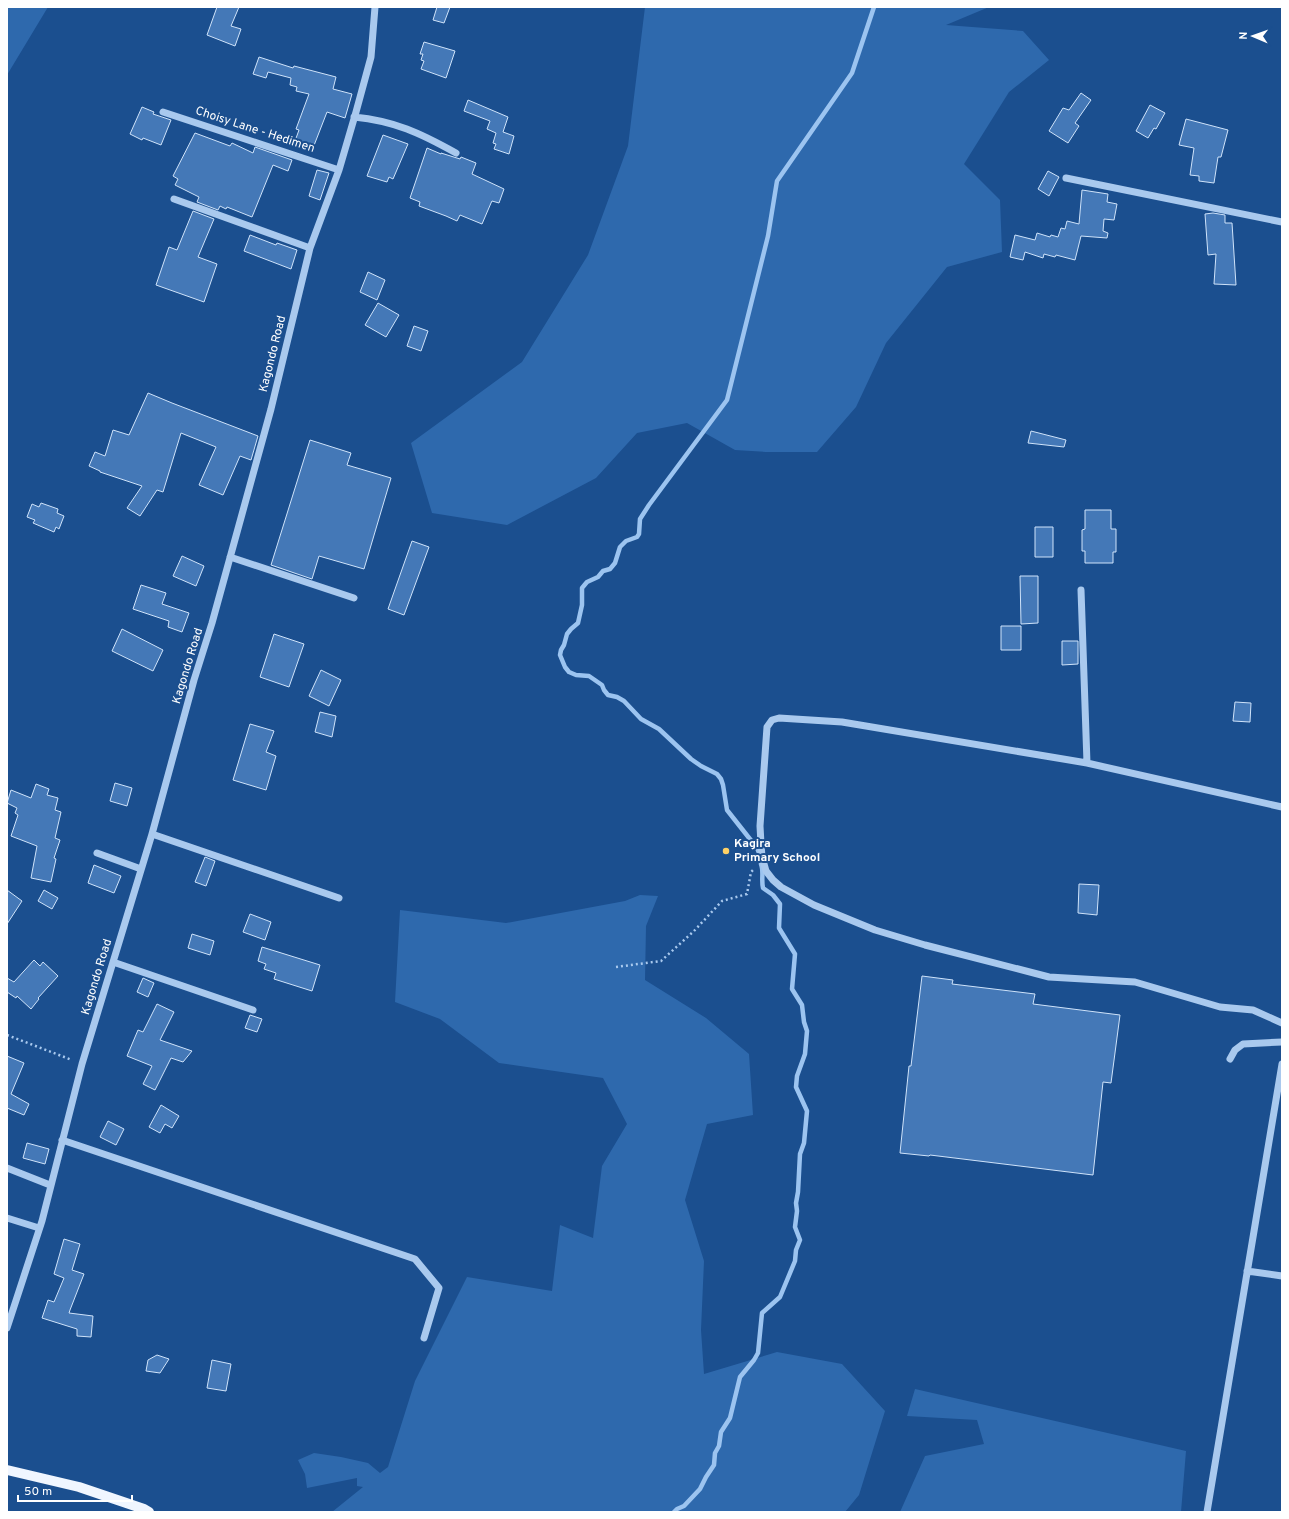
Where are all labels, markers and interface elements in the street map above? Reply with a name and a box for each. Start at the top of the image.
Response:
north arrow [1233,16,1273,56]
text: N [1237,31,1251,40]
street label: Choisy Lane - Hedimen [193,103,317,157]
street label: Kagondo Road [256,314,290,394]
street label: Kagondo Road [169,626,207,706]
place label: Kagira Primary School [734,836,820,866]
marker: Kagira Primary School [721,846,731,856]
street label: Kagondo Road [78,937,116,1017]
scale bar [18,1477,132,1503]
text: 50 m [24,1484,52,1500]

